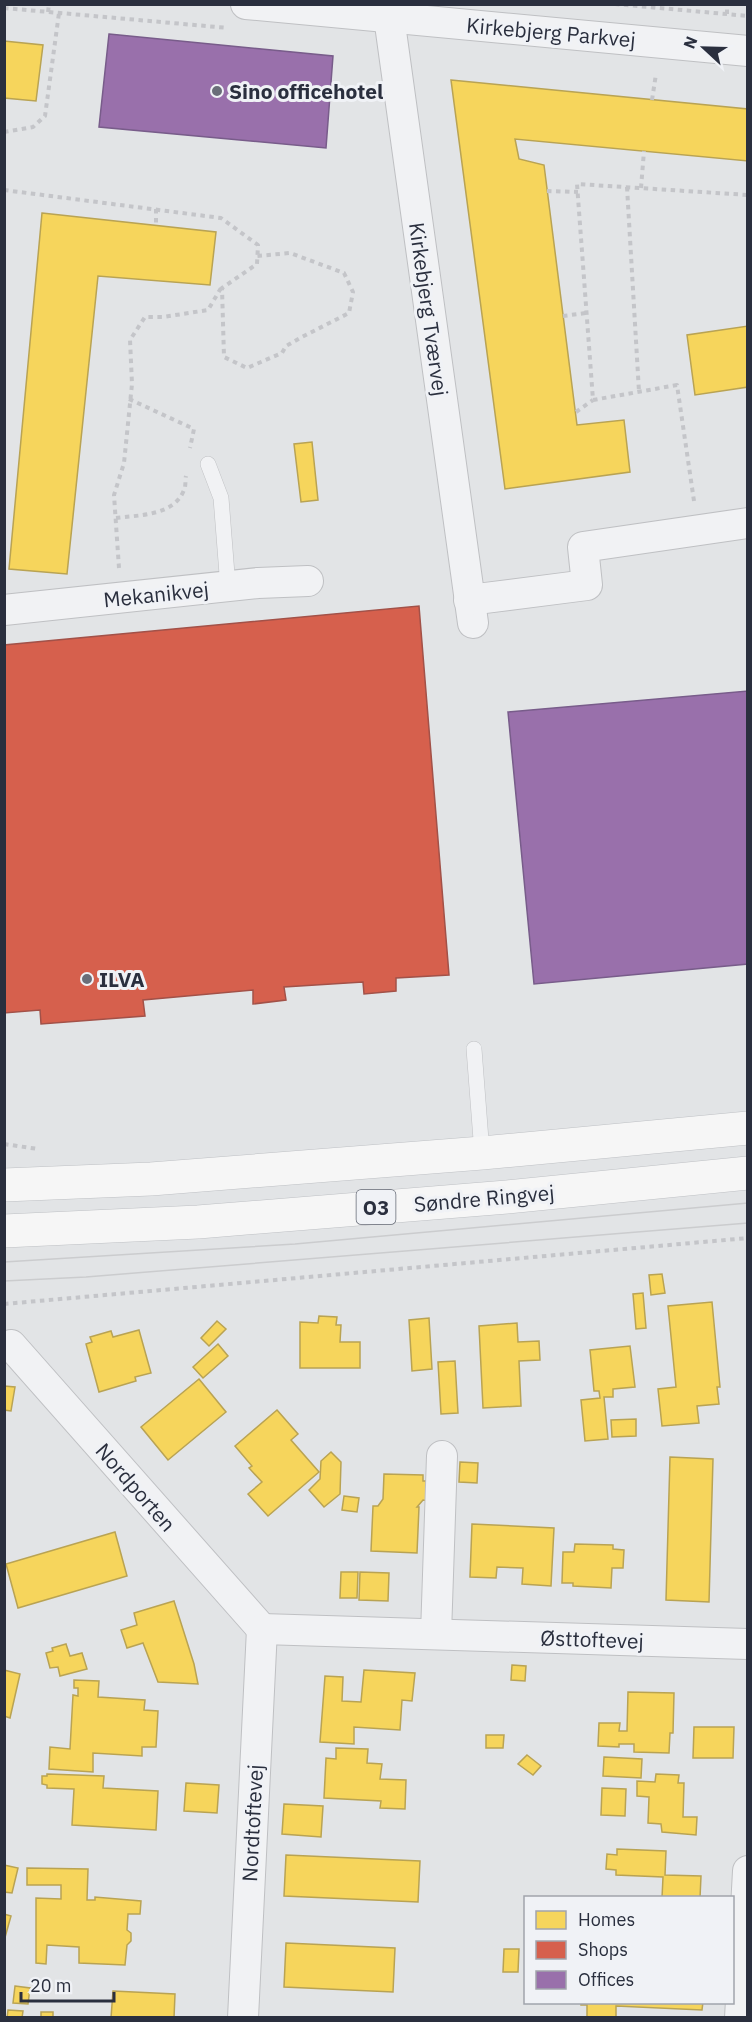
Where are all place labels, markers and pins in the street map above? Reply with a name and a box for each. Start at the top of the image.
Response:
place label: Sino officehotel [229,77,383,105]
marker: Sino officehotel [210,84,224,98]
place label: ILVA [99,965,145,993]
marker: ILVA [80,972,94,986]

